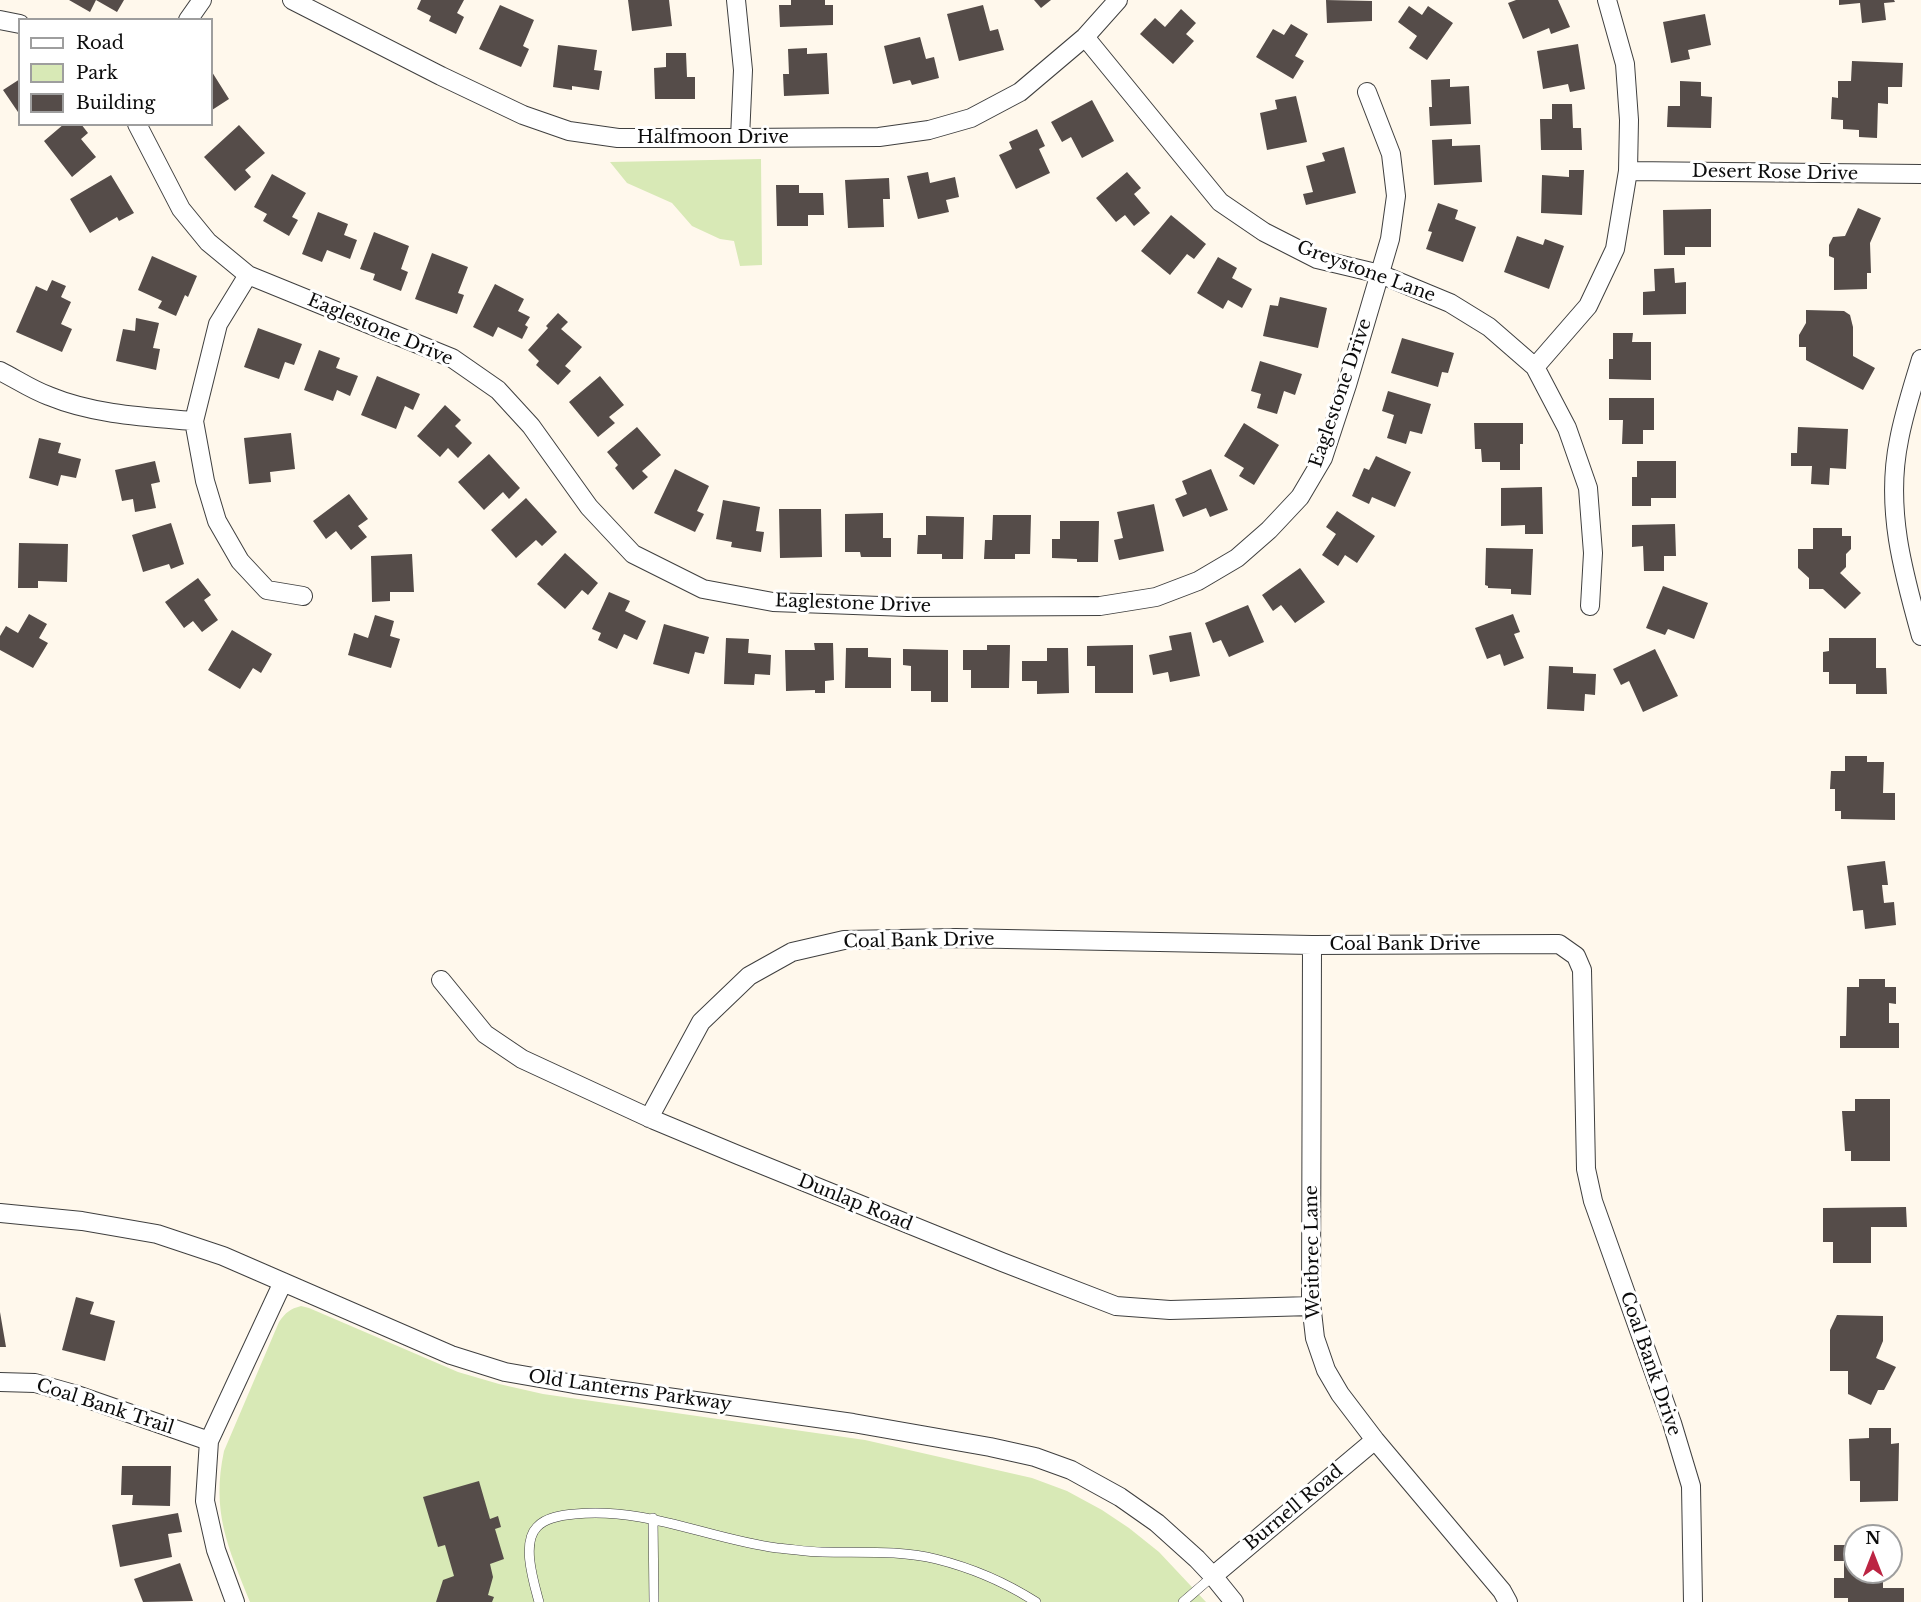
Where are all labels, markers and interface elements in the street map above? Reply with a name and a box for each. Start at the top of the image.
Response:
legend [18,18,213,126]
text: Road [76,32,124,54]
text: Park [76,62,118,84]
text: Building [76,92,155,114]
street label: Halfmoon Drive [637,127,789,149]
street label: Desert Rose Drive [1692,161,1858,185]
street label: Greystone Lane [1294,237,1438,307]
street label: Eaglestone Drive [304,290,456,370]
street label: Eaglestone Drive [1305,316,1377,470]
street label: Eaglestone Drive [775,590,931,618]
street label: Coal Bank Drive [843,929,995,953]
street label: Coal Bank Drive [1329,934,1481,956]
street label: Dunlap Road [795,1170,915,1236]
street label: Weitbrec Lane [1301,1185,1325,1319]
street label: Coal Bank Drive [1615,1289,1685,1439]
street label: Old Lanterns Parkway [527,1366,733,1416]
street label: Coal Bank Trail [34,1375,176,1439]
street label: Burnell Road [1240,1461,1348,1555]
north arrow [1843,1524,1903,1584]
text: N [1865,1528,1881,1548]

